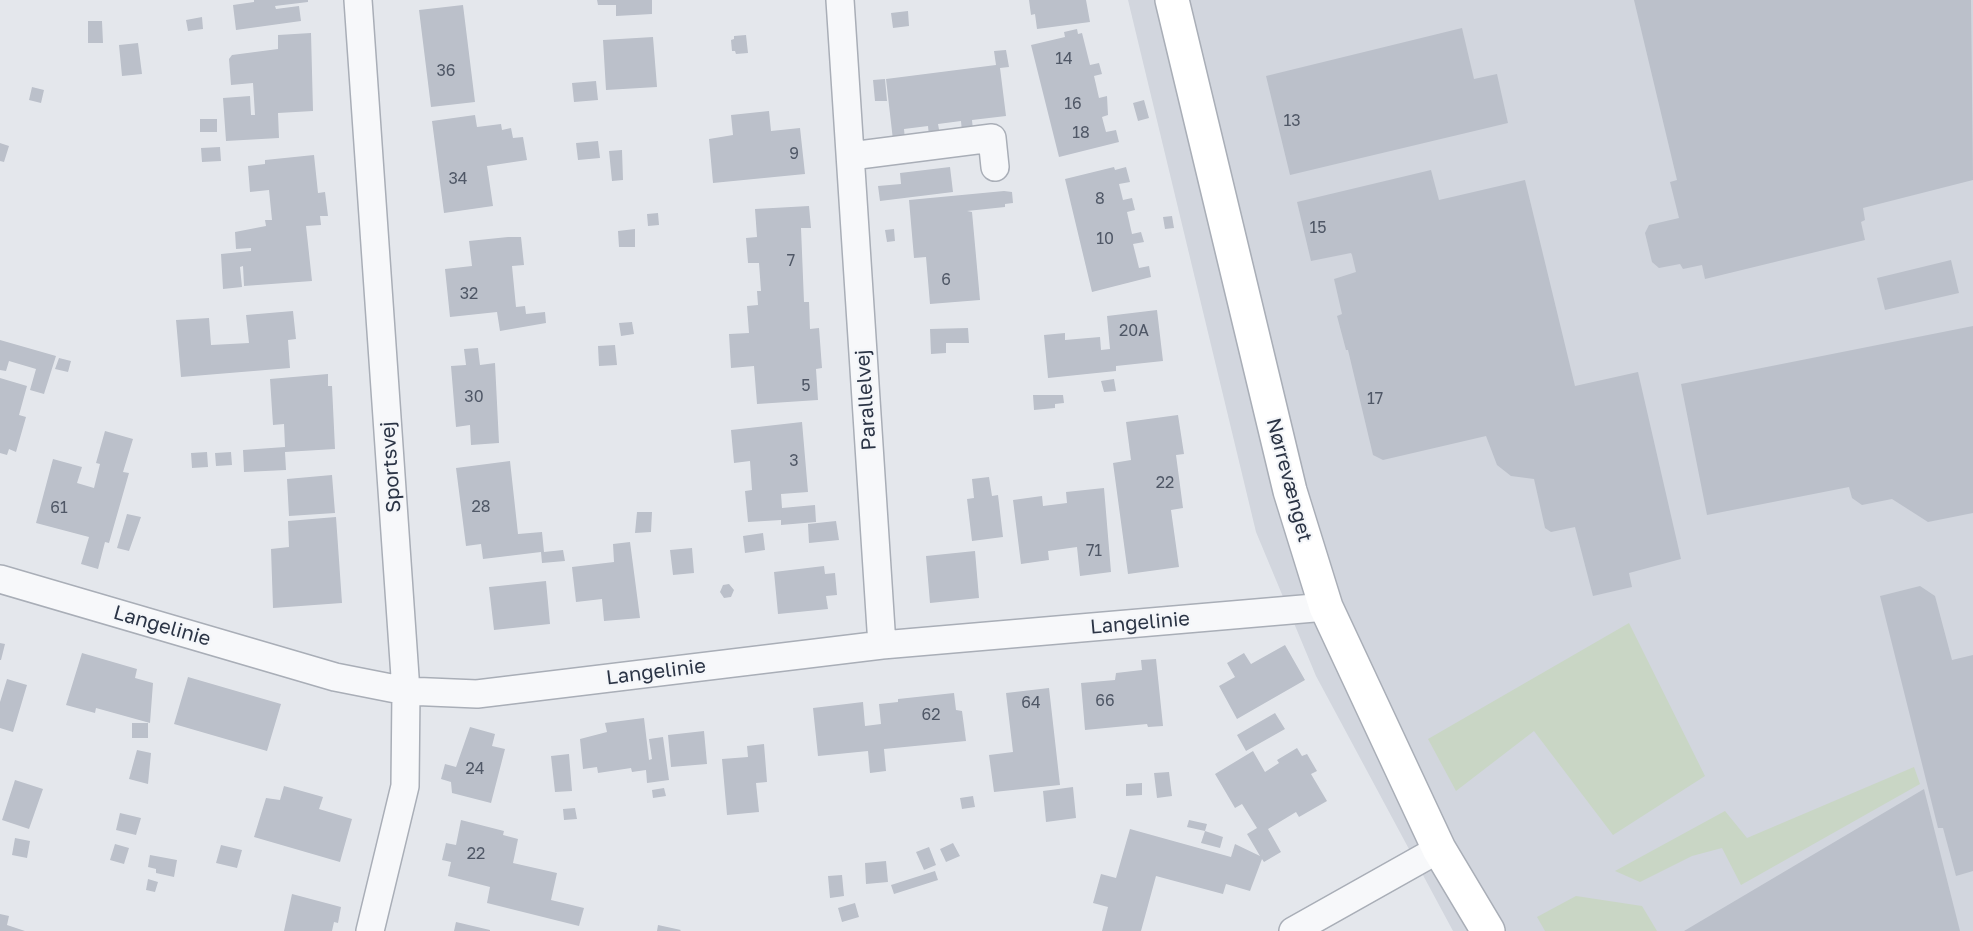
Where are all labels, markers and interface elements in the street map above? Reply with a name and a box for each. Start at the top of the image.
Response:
house number: 14 [1055,49,1073,69]
house number: 36 [436,61,456,81]
house number: 16 [1064,94,1082,114]
house number: 13 [1283,111,1301,131]
house number: 18 [1072,123,1090,143]
house number: 9 [789,144,799,164]
house number: 34 [448,169,468,189]
house number: 8 [1095,189,1105,209]
house number: 15 [1309,218,1327,238]
house number: 10 [1096,229,1114,249]
house number: 7 [787,251,795,271]
house number: 6 [941,270,951,290]
house number: 32 [460,284,478,304]
house number: 20A [1119,321,1149,341]
street label: Parallelvej [851,349,881,451]
house number: 5 [801,376,811,396]
house number: 30 [464,387,484,407]
house number: 17 [1367,389,1383,409]
street label: Nørrevænget [1261,415,1317,545]
street label: Sportsvej [376,420,406,514]
house number: 3 [789,451,799,471]
house number: 22 [1156,473,1174,493]
house number: 28 [471,497,491,517]
house number: 61 [50,498,68,518]
house number: 71 [1086,541,1102,561]
street label: Langelinie [111,601,213,651]
street label: Langelinie [1089,607,1191,639]
street label: Langelinie [605,654,707,690]
house number: 66 [1095,691,1115,711]
house number: 64 [1021,693,1041,713]
house number: 62 [922,705,940,725]
house number: 24 [465,759,485,779]
house number: 22 [467,844,485,864]

